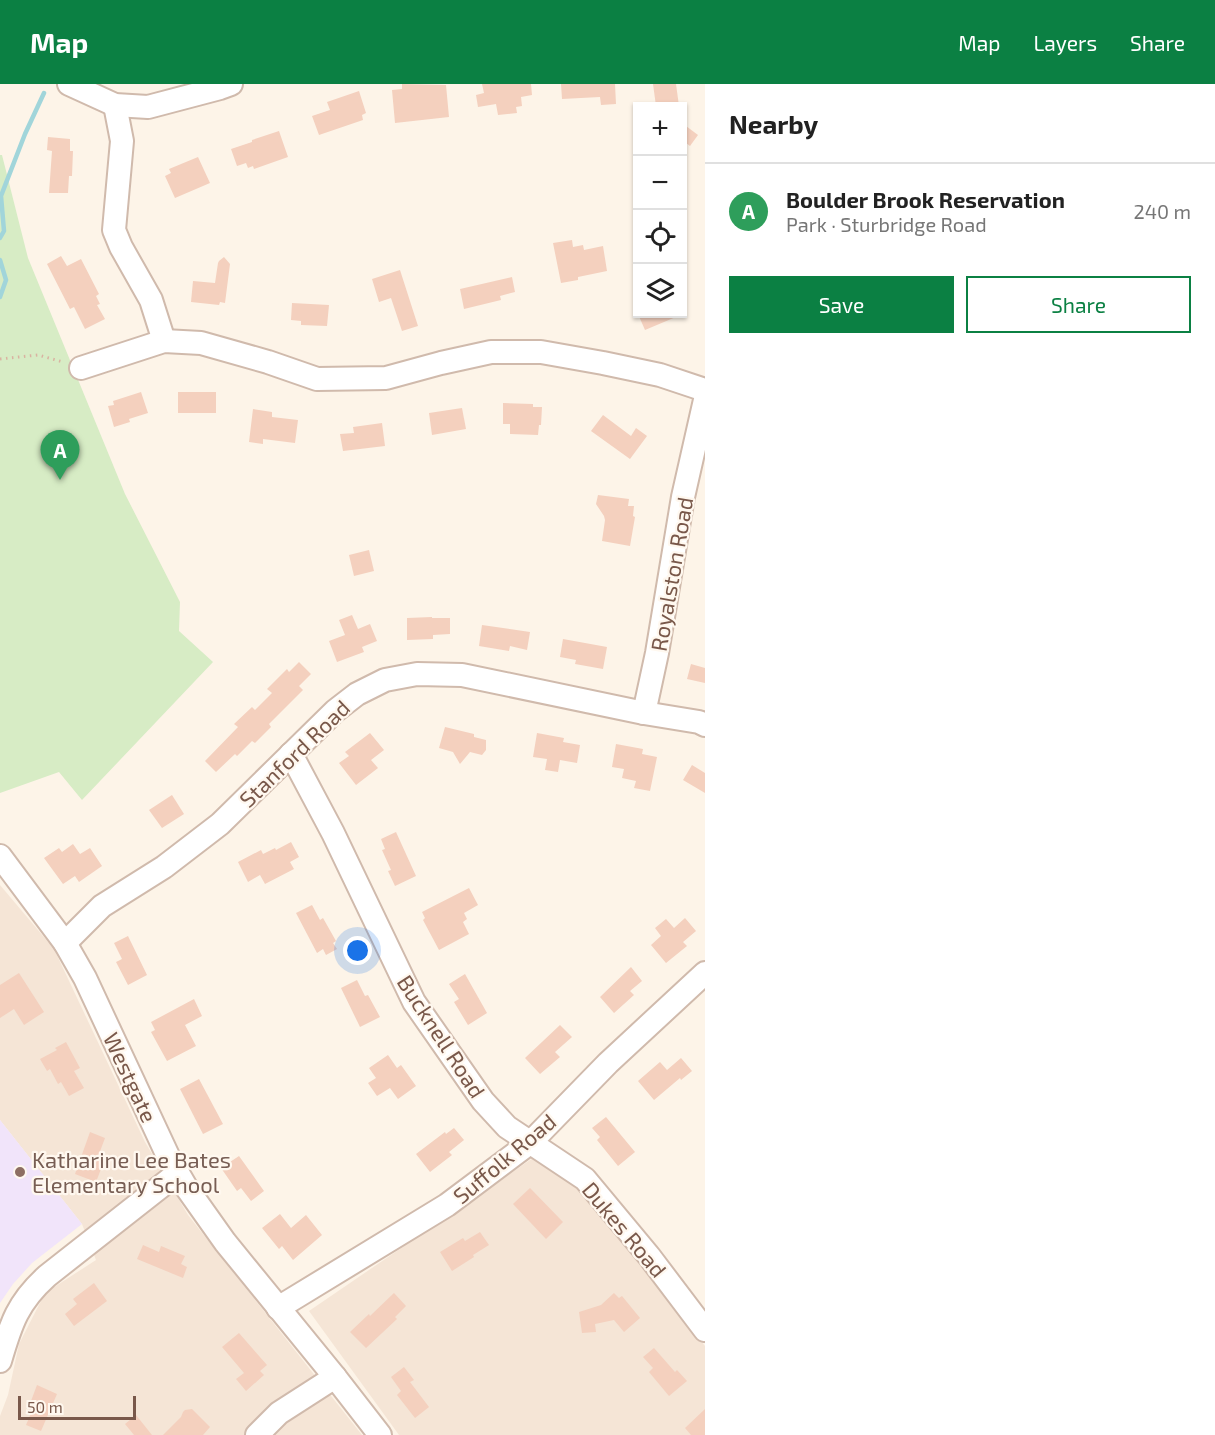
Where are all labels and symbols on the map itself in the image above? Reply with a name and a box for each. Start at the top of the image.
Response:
pin: A [40,430,80,480]
street label: Royalston Road [645,495,697,653]
street label: Stanford Road [234,694,354,812]
your location [343,936,372,965]
street label: Bucknell Road [393,970,491,1102]
street label: Westgate [99,1028,163,1126]
street label: Suffolk Road [447,1108,561,1208]
place label: Katharine Lee Bates Elementary School [32,1146,231,1197]
marker: Katharine Lee Bates Elementary School [13,1165,27,1179]
street label: Dukes Road [578,1176,672,1282]
scale bar [18,1393,136,1420]

